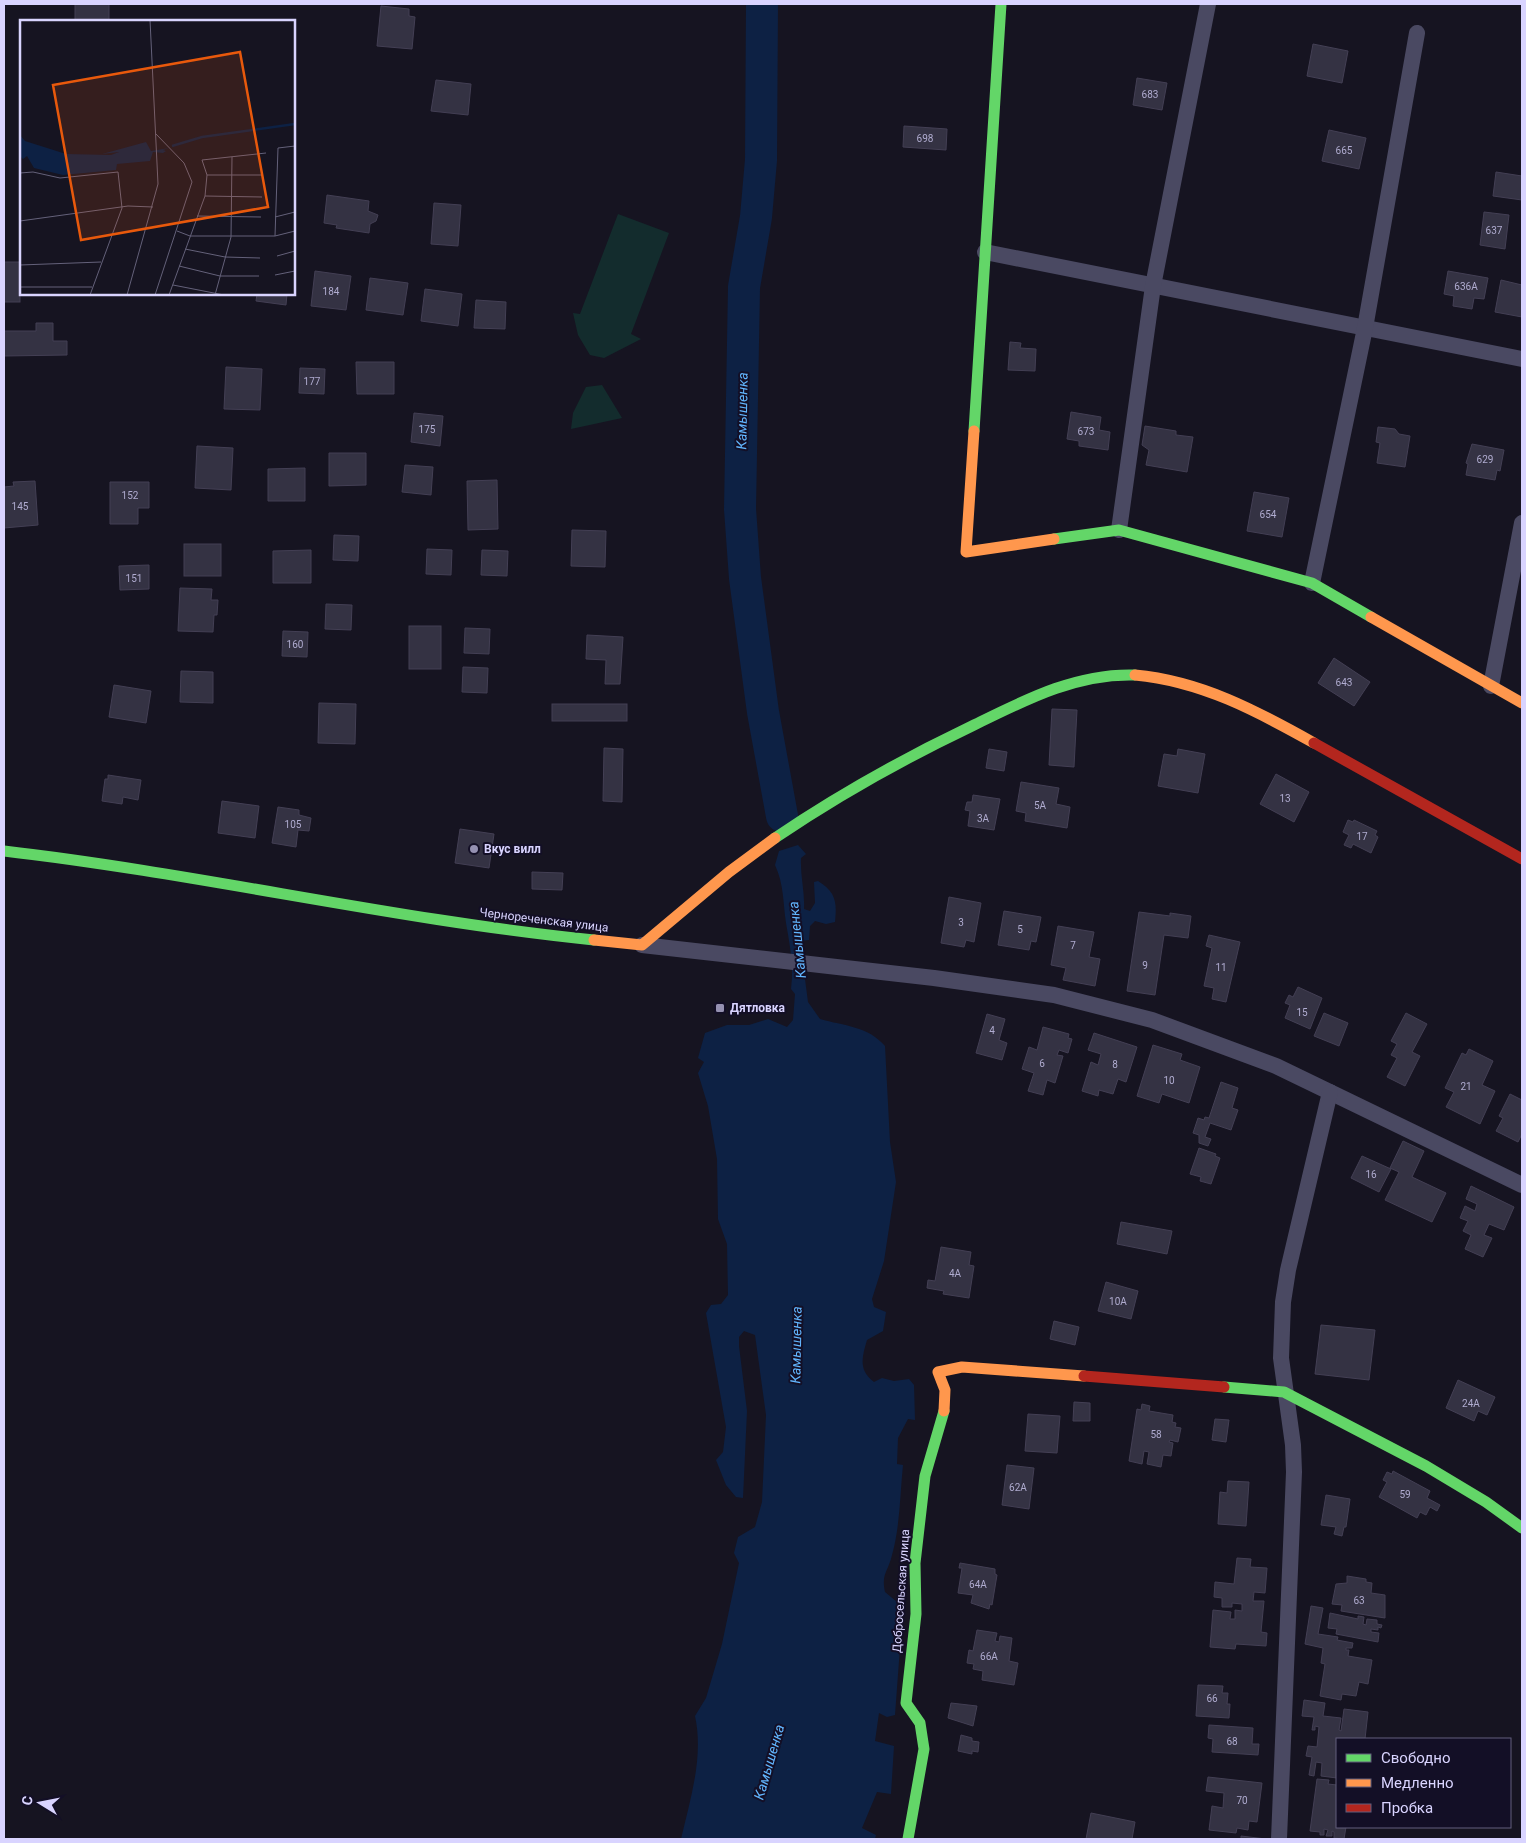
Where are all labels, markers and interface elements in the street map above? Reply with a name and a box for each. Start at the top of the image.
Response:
inset map [20,20,295,295]
house number: 683 [1142,89,1158,100]
house number: 698 [917,133,934,144]
house number: 665 [1336,145,1353,156]
house number: 637 [1486,225,1503,236]
house number: 636А [1454,281,1478,292]
house number: 184 [323,286,340,297]
water label: Камышенка [733,372,751,450]
house number: 177 [304,376,321,387]
house number: 175 [419,424,436,435]
house number: 673 [1078,426,1094,437]
house number: 629 [1477,454,1493,465]
house number: 152 [122,490,139,501]
house number: 145 [12,501,29,512]
house number: 654 [1260,509,1277,520]
house number: 151 [126,573,142,584]
house number: 160 [287,639,304,650]
house number: 643 [1336,677,1352,688]
house number: 13 [1279,793,1291,804]
house number: 5А [1034,800,1047,811]
house number: 3А [977,813,990,824]
house number: 105 [285,819,302,830]
house number: 17 [1356,831,1368,842]
place label: Вкус вилл [484,842,541,856]
marker: Вкус вилл [468,843,480,855]
water label: Камышенка [785,901,809,979]
street label: Чернореченская улица [479,905,609,935]
house number: 3 [958,917,964,928]
house number: 5 [1017,924,1023,935]
house number: 7 [1070,940,1076,951]
house number: 9 [1142,960,1148,971]
house number: 11 [1215,962,1227,973]
place label: Дятловка [730,1001,786,1015]
marker: Дятловка [714,1002,726,1014]
house number: 15 [1296,1007,1308,1018]
house number: 4 [989,1025,995,1036]
house number: 6 [1039,1058,1045,1069]
house number: 8 [1112,1059,1118,1070]
house number: 10 [1163,1075,1175,1086]
house number: 21 [1460,1081,1472,1092]
house number: 16 [1365,1169,1377,1180]
house number: 4А [949,1268,962,1279]
house number: 10А [1109,1296,1127,1307]
water label: Камышенка [787,1306,805,1384]
house number: 24А [1462,1398,1480,1409]
house number: 58 [1150,1429,1162,1440]
house number: 62А [1009,1482,1027,1493]
house number: 59 [1399,1489,1411,1500]
street label: Добросельская улица [890,1529,912,1653]
house number: 64А [969,1579,987,1590]
house number: 63 [1353,1595,1365,1606]
house number: 66А [980,1651,998,1662]
house number: 66 [1206,1693,1218,1704]
water label: Камышенка [751,1723,787,1801]
house number: 68 [1226,1736,1238,1747]
legend [1336,1738,1511,1828]
text: Свободно [1381,1749,1450,1767]
text: Медленно [1381,1774,1454,1792]
north arrow [15,1778,65,1828]
text: С [19,1795,36,1807]
house number: 70 [1236,1795,1248,1806]
text: Пробка [1381,1799,1433,1817]

